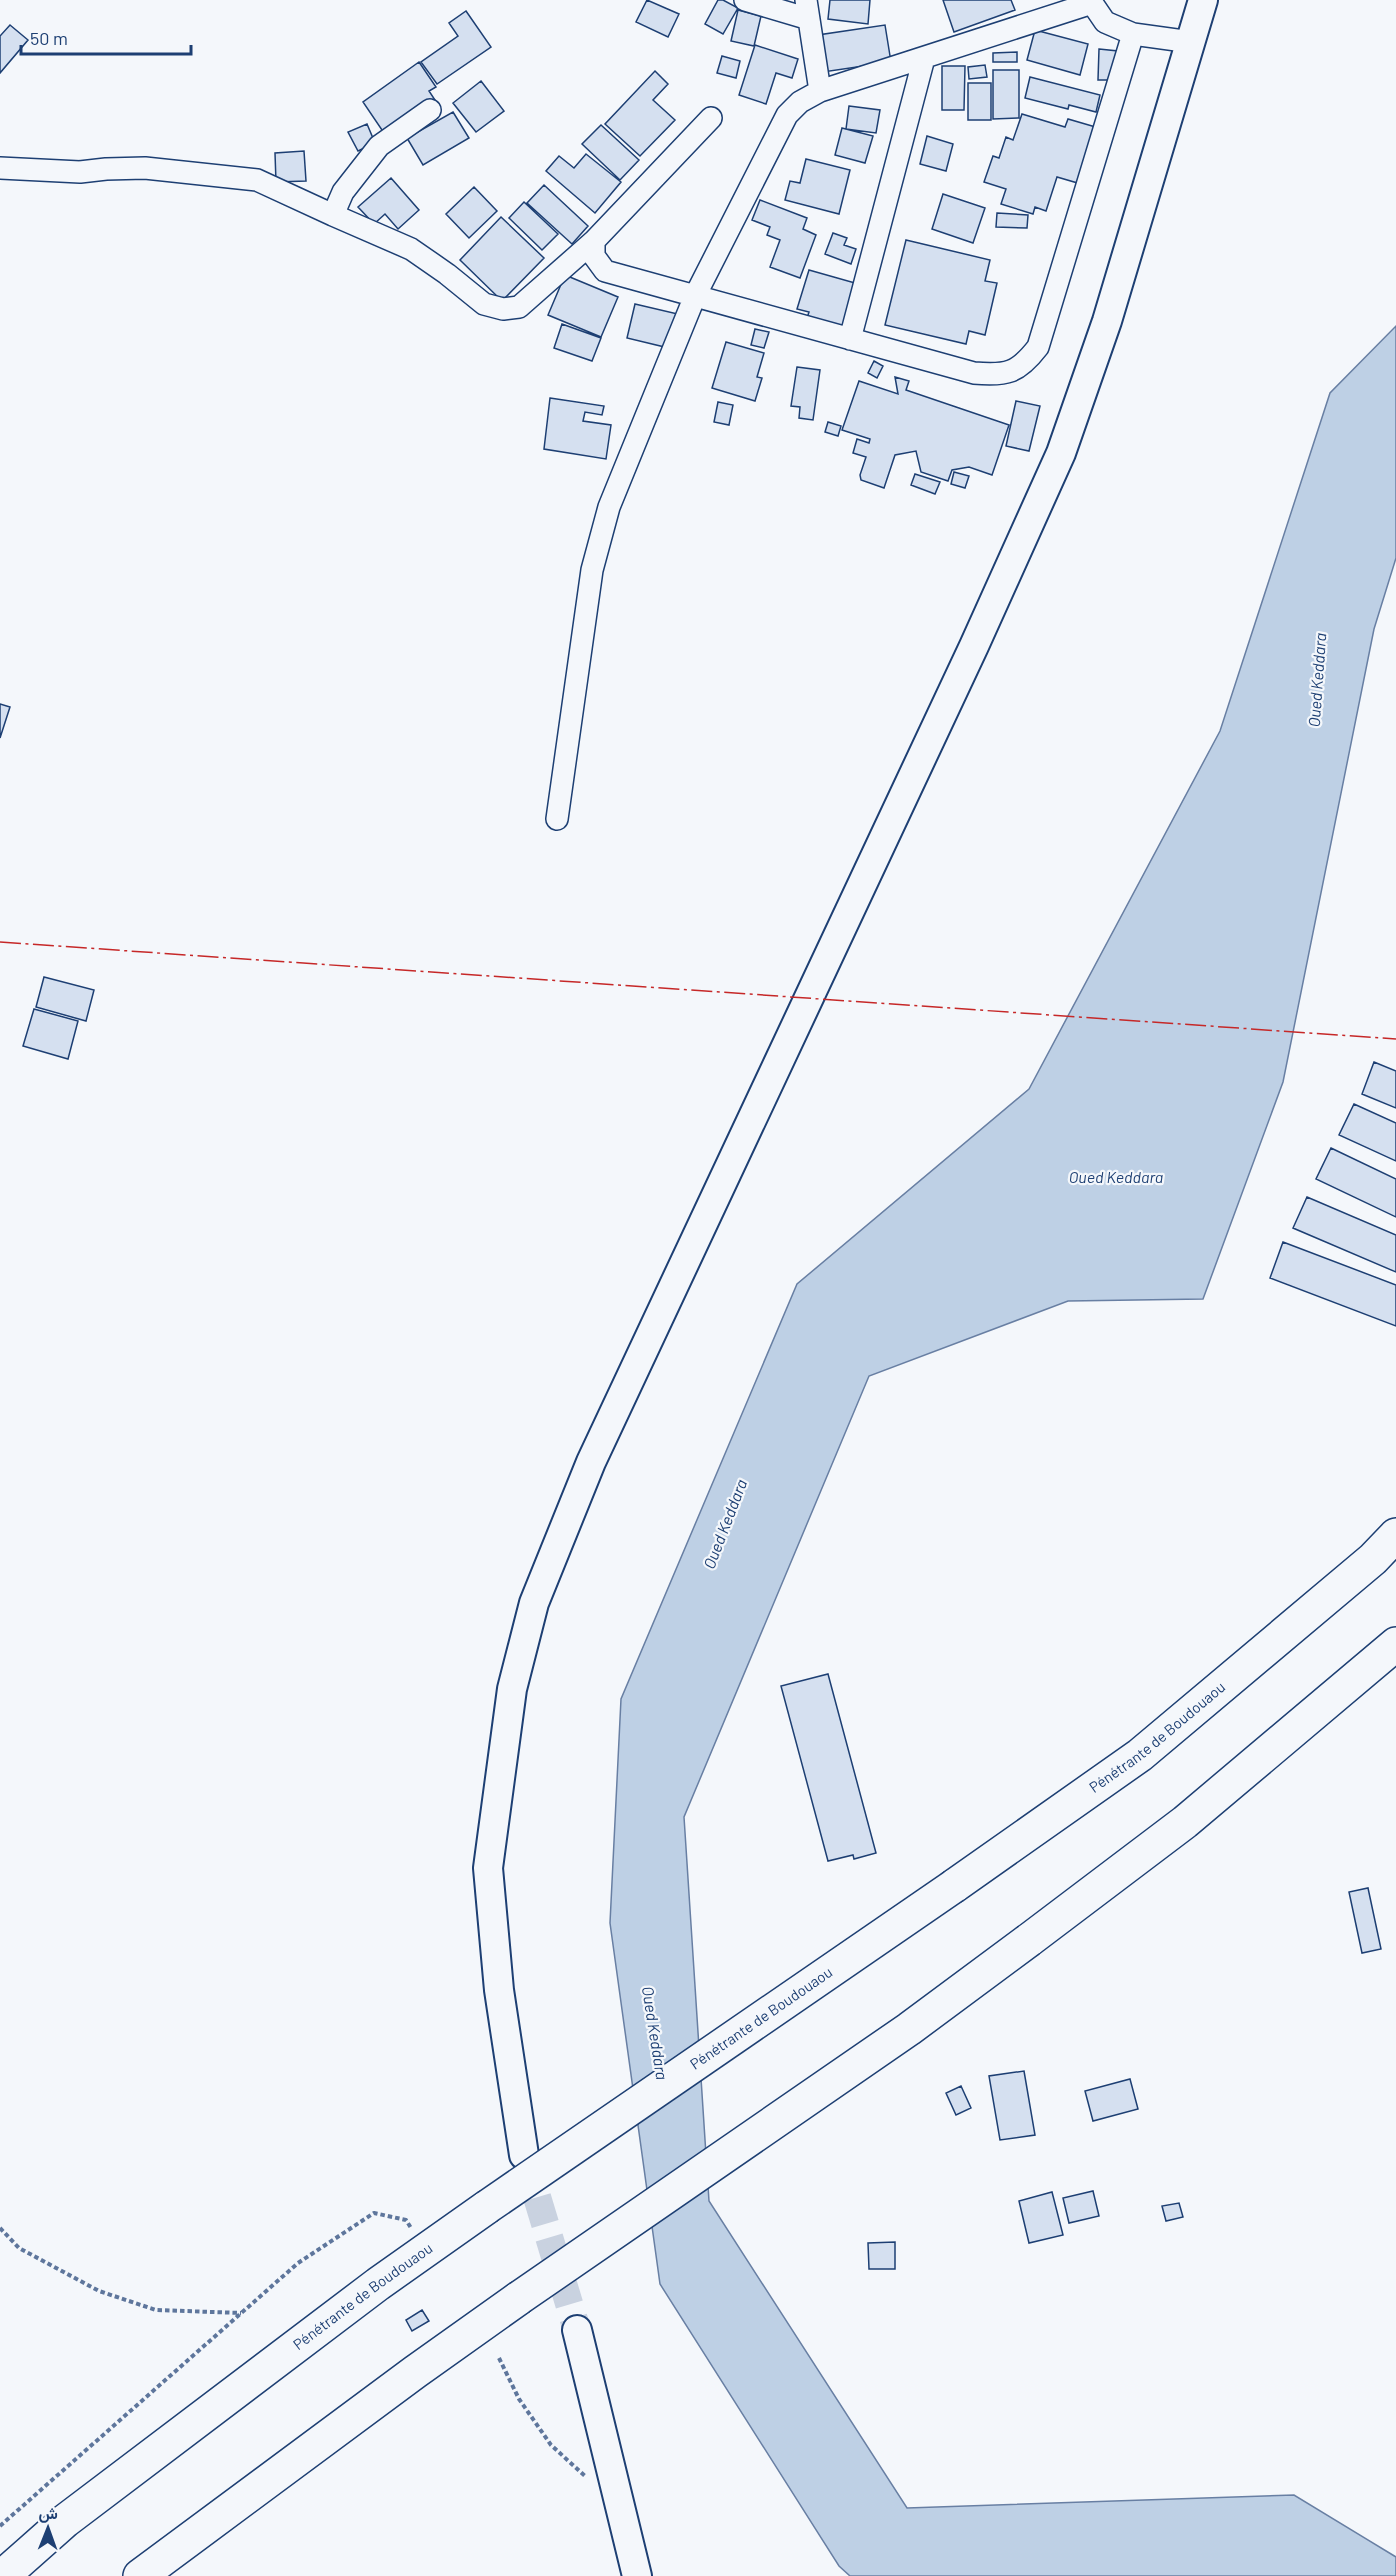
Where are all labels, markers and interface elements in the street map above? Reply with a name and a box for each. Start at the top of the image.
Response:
scale bar [21,18,190,56]
text: 50 m [30,27,68,49]
water label: Oued Keddara [1304,632,1329,728]
water label: Oued Keddara [1069,1167,1163,1186]
water label: Oued Keddara [699,1476,750,1571]
street label: Pénétrante de Boudouaou [1085,1677,1228,1796]
street label: Pénétrante de Boudouaou [686,1962,835,2073]
water label: Oued Keddara [639,1985,672,2081]
street label: Pénétrante de Boudouaou [289,2238,436,2353]
north arrow [18,2498,78,2558]
text: ش [38,2503,58,2523]

